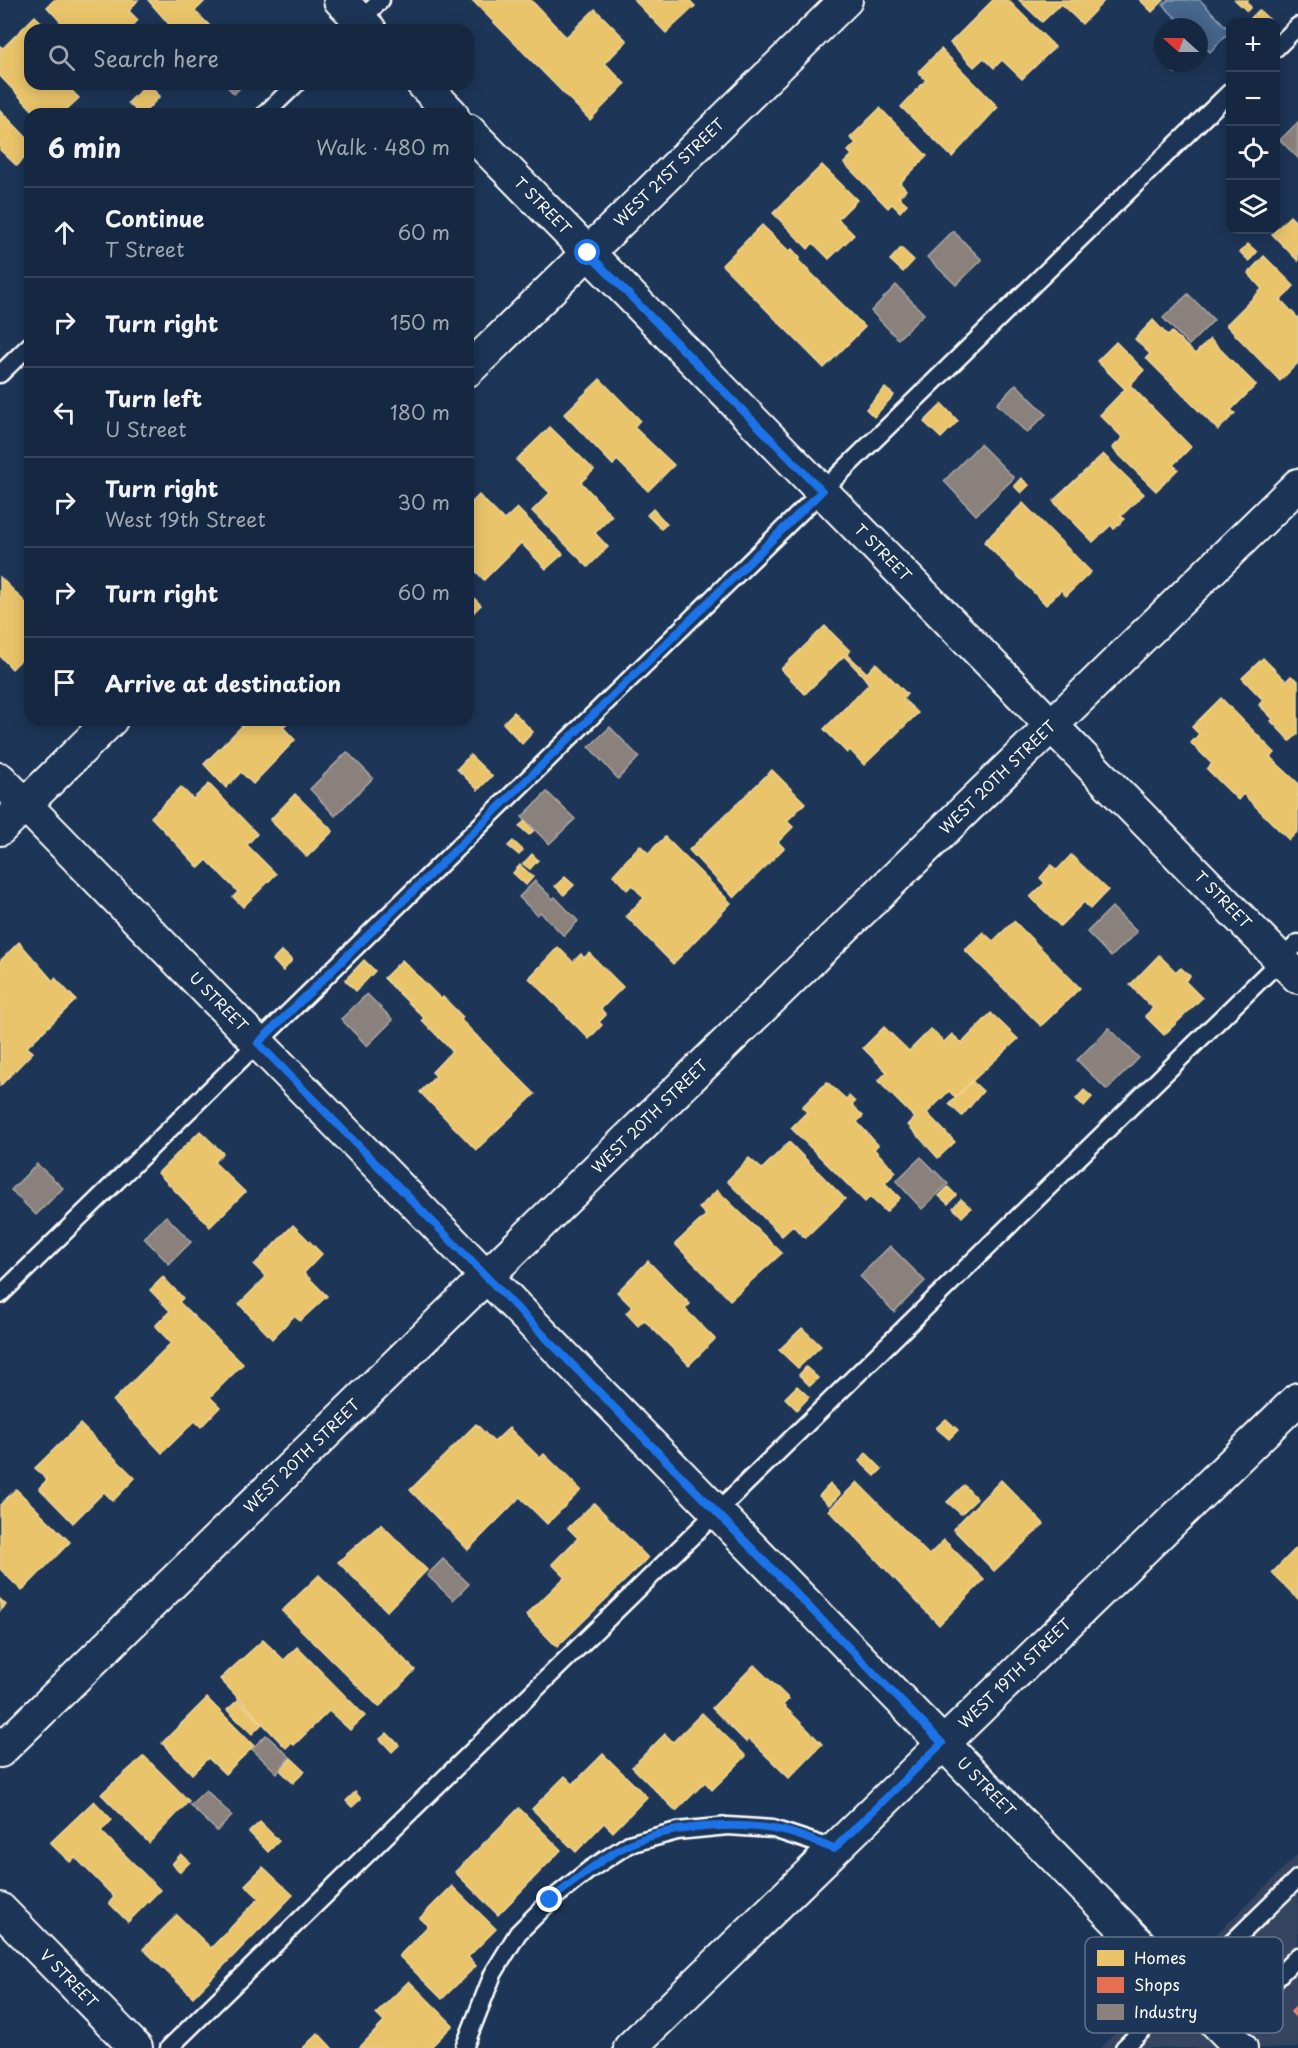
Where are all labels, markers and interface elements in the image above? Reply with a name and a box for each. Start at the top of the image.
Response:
north arrow [1154,18,1208,72]
map controls [1226,18,1280,234]
button: + [1226,18,1280,72]
search box [24,24,474,90]
icon: search [45,41,78,74]
text: Search here [93,41,219,74]
button: − [1226,72,1280,126]
street label: WEST 21ST STREET [608,111,730,231]
button: locate [1226,126,1280,180]
text: 6 min [48,128,121,167]
text: Walk · 480 m [316,132,450,162]
street label: T STREET [510,171,578,239]
button: layers [1226,180,1280,234]
text: Continue [105,201,204,234]
icon: ahead [48,216,81,249]
text: 60 m [398,217,450,247]
text: T Street [105,234,185,264]
route start [574,239,600,265]
icon: right [48,306,81,339]
text: Turn right [105,306,218,339]
text: 150 m [390,307,450,337]
text: Turn left [105,381,202,414]
icon: left [48,396,81,429]
text: 180 m [390,397,450,427]
text: U Street [105,414,186,444]
text: Turn right [105,471,218,504]
icon: right [48,486,81,519]
text: 30 m [397,487,450,517]
text: West 19th Street [105,504,266,534]
street label: T STREET [850,518,918,586]
icon: right [48,576,81,609]
text: Turn right [105,576,218,609]
text: 60 m [398,577,450,607]
icon: arrive [48,666,81,699]
text: Arrive at destination [105,666,341,699]
street label: WEST 20TH STREET [934,714,1061,839]
street label: T STREET [1190,865,1258,934]
street label: U STREET [185,966,254,1037]
street label: WEST 20TH STREET [586,1053,713,1178]
street label: WEST 20TH STREET [238,1393,365,1517]
street label: WEST 19TH STREET [952,1612,1076,1733]
street label: U STREET [952,1751,1022,1822]
route end [536,1886,562,1912]
legend [1085,1937,1283,2033]
street label: V STREET [35,1943,104,2013]
text: Homes [1134,1945,1186,1969]
text: Shops [1134,1972,1180,1996]
text: Industry [1134,1999,1197,2023]

